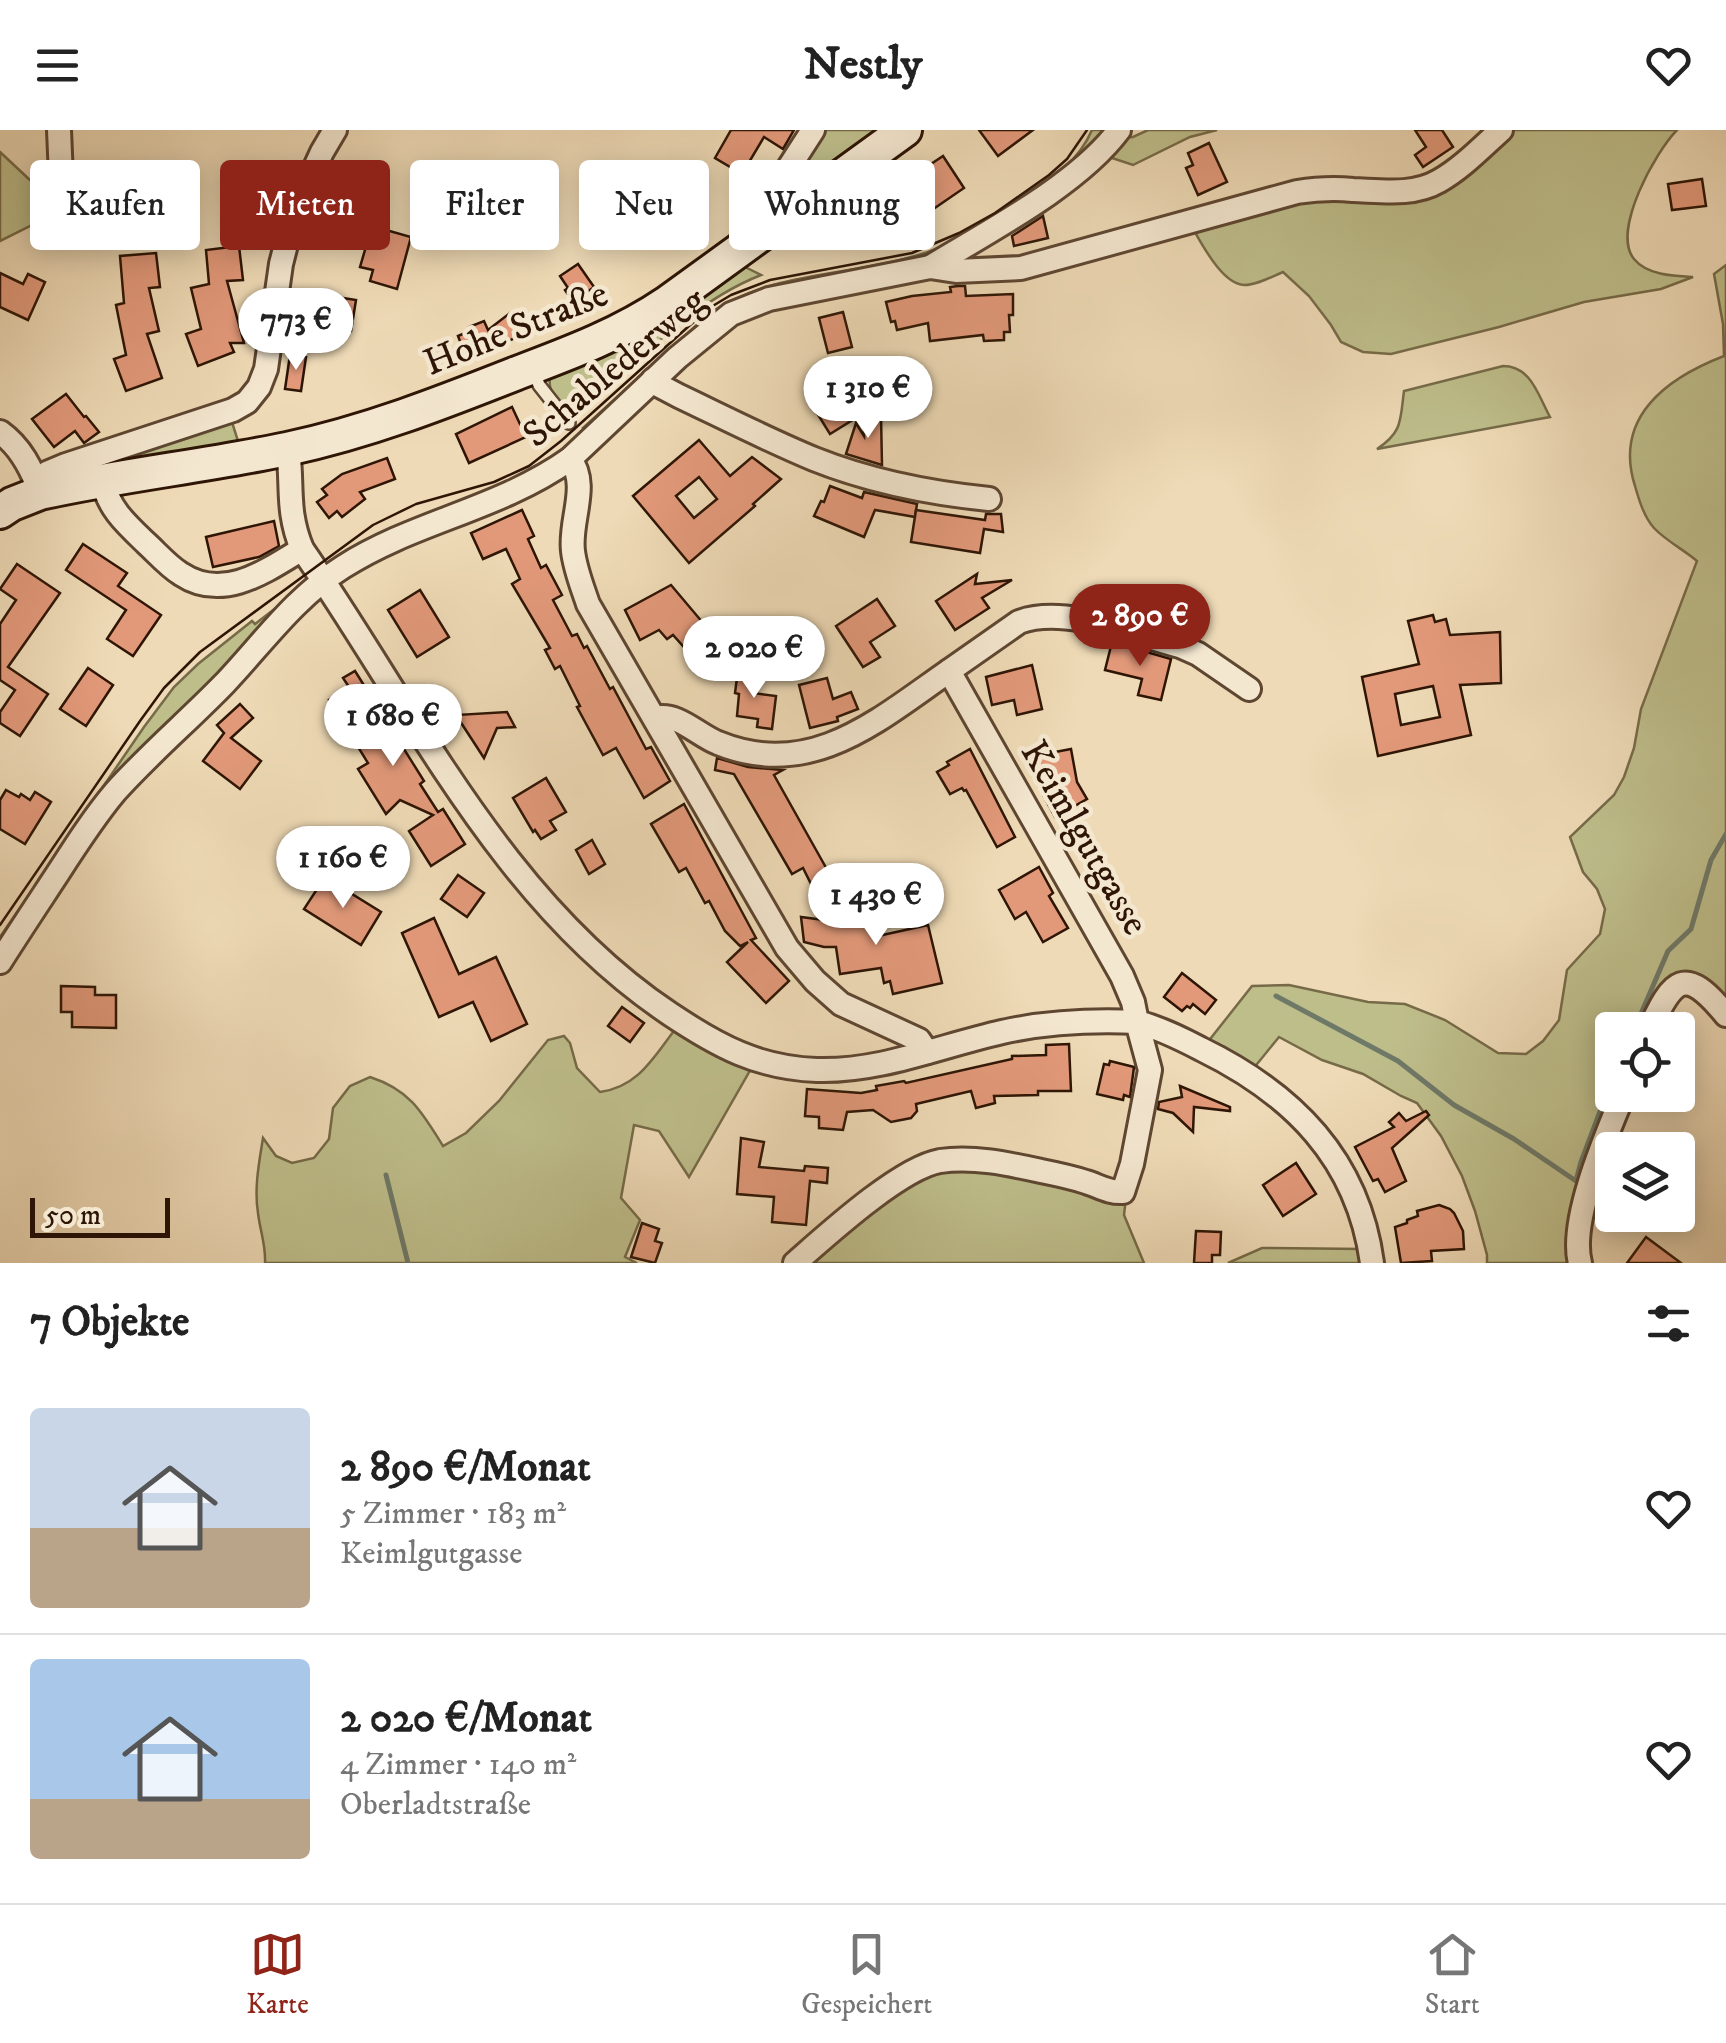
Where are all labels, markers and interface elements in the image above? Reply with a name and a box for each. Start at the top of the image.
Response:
text: Nestly [804,37,922,93]
icon: menu [30,38,85,93]
icon: heart [1641,38,1696,93]
chip: Kaufen [30,160,200,250]
chip: Mieten [220,160,390,250]
chip: Filter [410,160,559,250]
chip: Neu [579,160,709,250]
chip: Wohnung [729,160,935,250]
street label: Hohe Straße [417,270,615,388]
street label: Schablederweg [514,277,717,459]
pin: 773 € [226,288,366,373]
text: 773 € [260,300,332,340]
pin: 1 310 € [776,356,960,441]
text: 1 310 € [825,368,911,408]
pin: 2 890 € [1048,584,1232,669]
text: 2 890 € [1091,596,1189,636]
pin: 2 020 € [662,616,846,701]
text: 2 020 € [705,628,803,668]
pin: 1 680 € [301,684,485,769]
text: 1 680 € [346,696,440,736]
street label: Keimlgutgasse [1009,732,1159,944]
pin: 1 160 € [251,826,435,911]
text: 1 160 € [298,838,388,878]
pin: 1 430 € [784,863,968,948]
text: 1 430 € [830,875,922,915]
map controls [1595,1012,1695,1232]
button: locate [1595,1012,1695,1112]
button: layers [1595,1132,1695,1232]
scale bar [30,1193,170,1238]
text: 50 m [45,1198,101,1233]
icon: filters [1641,1296,1696,1351]
text: 7 Objekte [30,1297,190,1349]
text: 2 890 €/Monat [340,1442,591,1494]
icon: home [110,1448,230,1568]
icon: heart [1641,1481,1696,1536]
text: 5 Zimmer · 183 m² [340,1494,566,1534]
text: Keimlgutgasse [340,1534,522,1574]
text: 2 020 €/Monat [340,1693,592,1745]
icon: home [110,1699,230,1819]
icon: heart [1641,1732,1696,1787]
text: 4 Zimmer · 140 m² [340,1745,576,1785]
text: Oberladtstraße [340,1785,531,1825]
tab: Karte [246,1927,309,2022]
tab: Gespeichert [801,1927,932,2022]
tab: Start [1425,1927,1480,2022]

